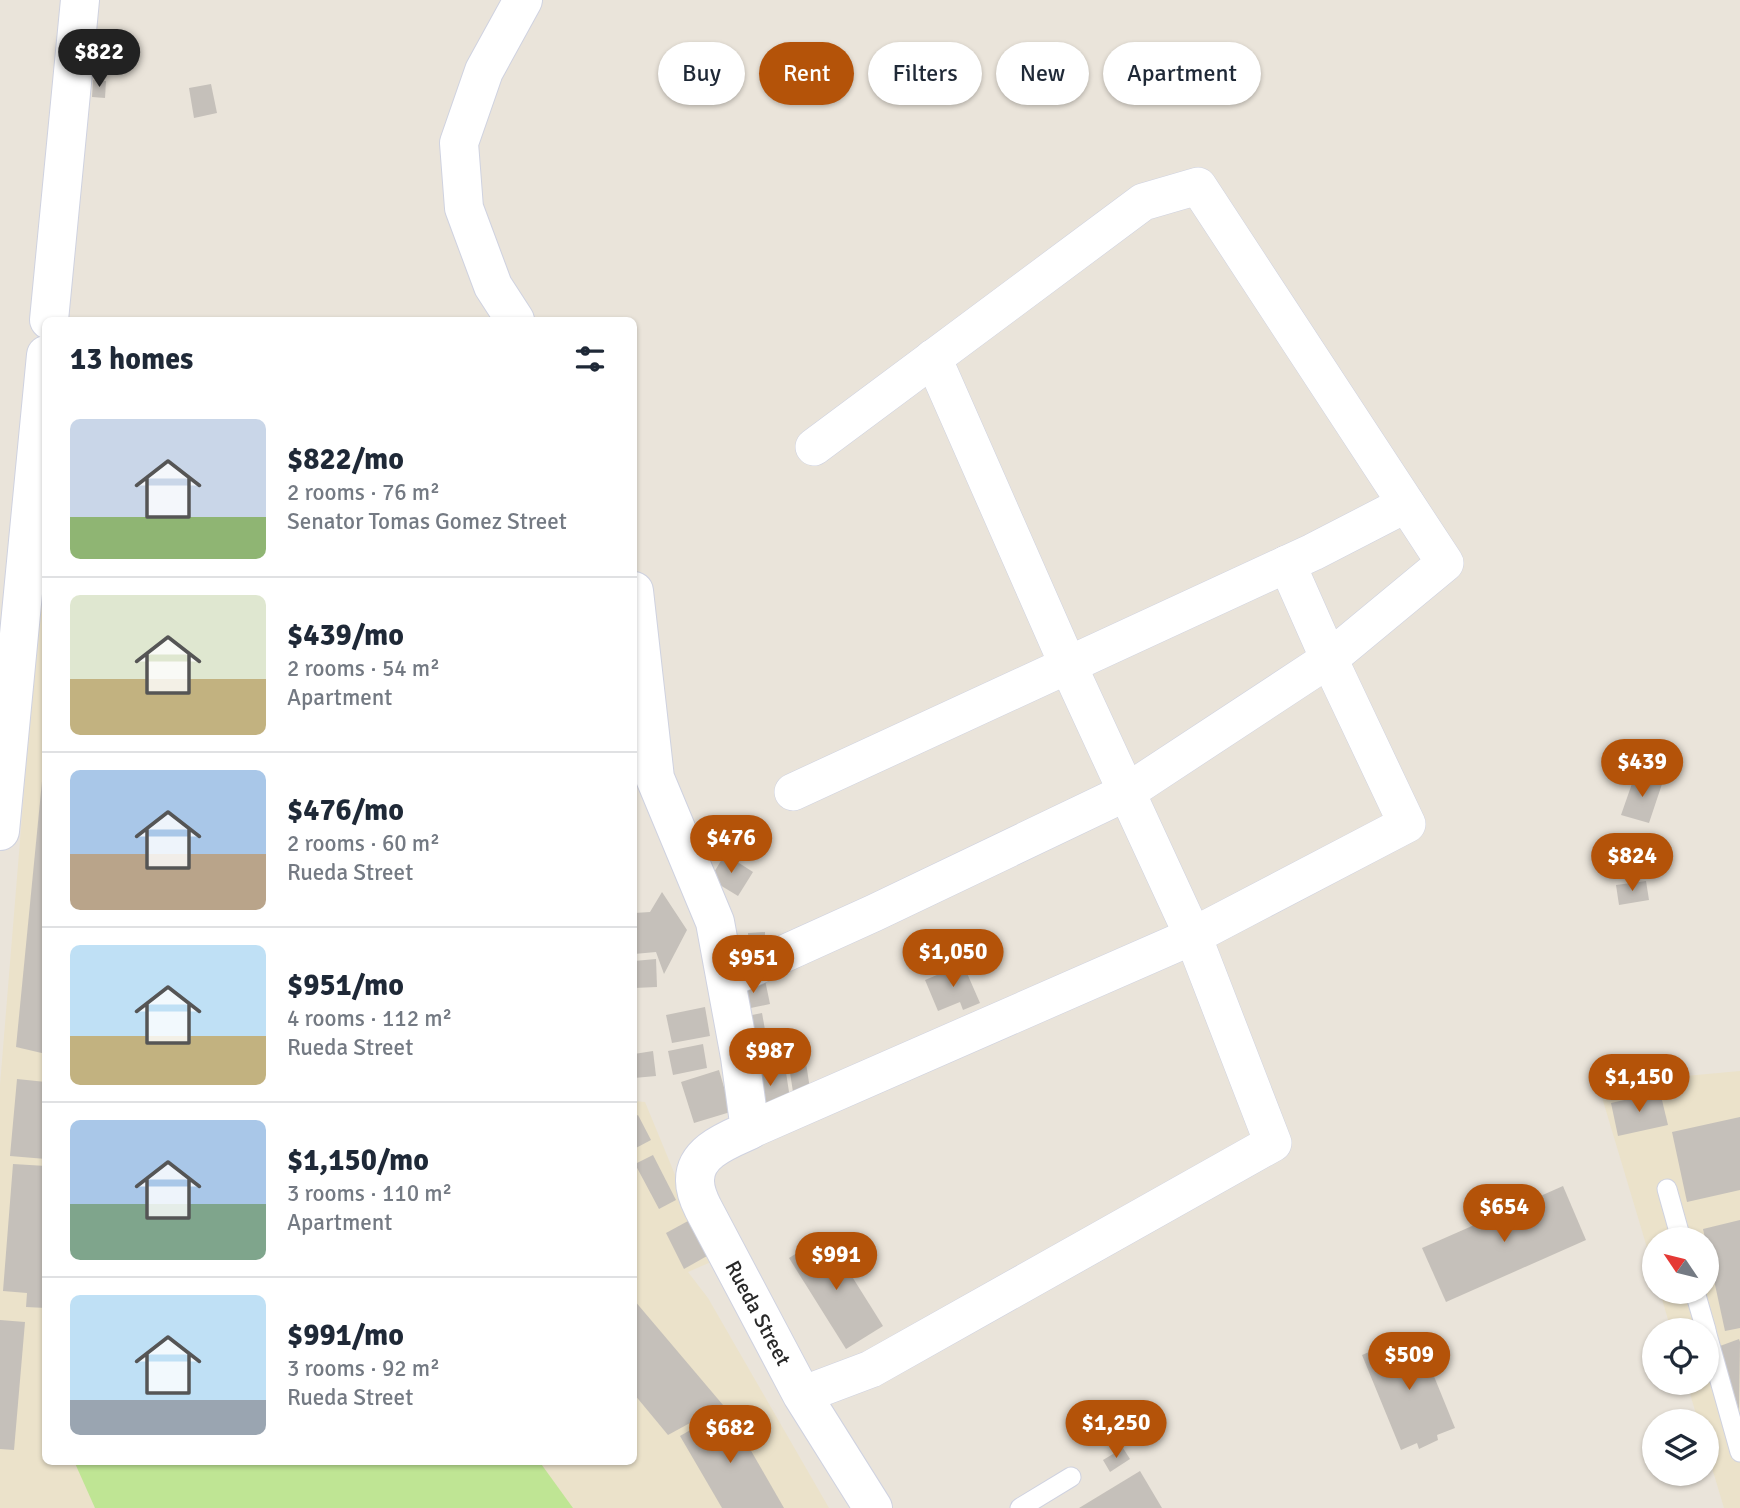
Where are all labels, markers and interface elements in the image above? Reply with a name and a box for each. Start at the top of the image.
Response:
pin: $822 [58,29,140,89]
text: $822 [74,37,124,66]
chip: Buy [658,42,745,105]
chip: Rent [759,42,854,105]
chip: Filters [868,42,982,105]
chip: New [996,42,1089,105]
chip: Apartment [1103,42,1261,105]
icon: filters [571,340,609,378]
text: 13 homes [70,341,193,378]
text: $822/mo [287,441,404,478]
icon: home [126,447,210,531]
text: 2 rooms · 76 m² [287,478,440,507]
text: Senator Tomas Gomez Street [287,507,567,536]
text: $439/mo [287,617,404,654]
icon: home [126,623,210,707]
text: 2 rooms · 54 m² [287,654,440,683]
text: Apartment [287,683,392,712]
pin: $439 [1601,740,1683,799]
text: $439 [1617,747,1667,776]
text: $476/mo [287,792,404,829]
icon: home [126,798,210,882]
pin: $476 [690,816,772,875]
text: $476 [706,823,756,852]
text: 2 rooms · 60 m² [287,829,440,858]
pin: $824 [1591,834,1673,893]
text: $824 [1607,841,1657,870]
text: Rueda Street [287,858,413,887]
pin: $1,050 [896,930,1010,989]
pin: $951 [712,936,794,995]
text: $1,050 [919,937,987,966]
text: $951 [728,943,778,972]
text: $951/mo [287,967,404,1004]
icon: home [126,973,210,1057]
text: 4 rooms · 112 m² [287,1004,452,1033]
pin: $987 [729,1028,811,1088]
text: Rueda Street [287,1033,413,1062]
text: $987 [745,1036,795,1065]
pin: $1,150 [1582,1054,1696,1114]
text: $1,150 [1605,1062,1673,1091]
text: $1,150/mo [287,1142,429,1179]
icon: home [126,1148,210,1232]
text: 3 rooms · 110 m² [287,1179,452,1208]
pin: $654 [1463,1184,1545,1244]
text: $654 [1479,1192,1529,1221]
text: Apartment [287,1208,392,1237]
north arrow [1642,1227,1718,1304]
map controls [1642,1227,1719,1486]
pin: $991 [795,1232,877,1292]
text: $991 [811,1240,861,1269]
street label: Rueda Street [719,1256,797,1370]
text: $991/mo [287,1317,404,1354]
button: locate [1642,1318,1719,1395]
icon: home [126,1323,210,1407]
pin: $509 [1368,1332,1450,1392]
text: $509 [1384,1340,1434,1369]
text: 3 rooms · 92 m² [287,1354,440,1383]
text: Rueda Street [287,1383,413,1412]
pin: $1,250 [1059,1400,1173,1460]
pin: $682 [689,1406,771,1465]
text: $1,250 [1082,1408,1150,1437]
button: layers [1642,1409,1719,1486]
text: $682 [705,1413,755,1442]

